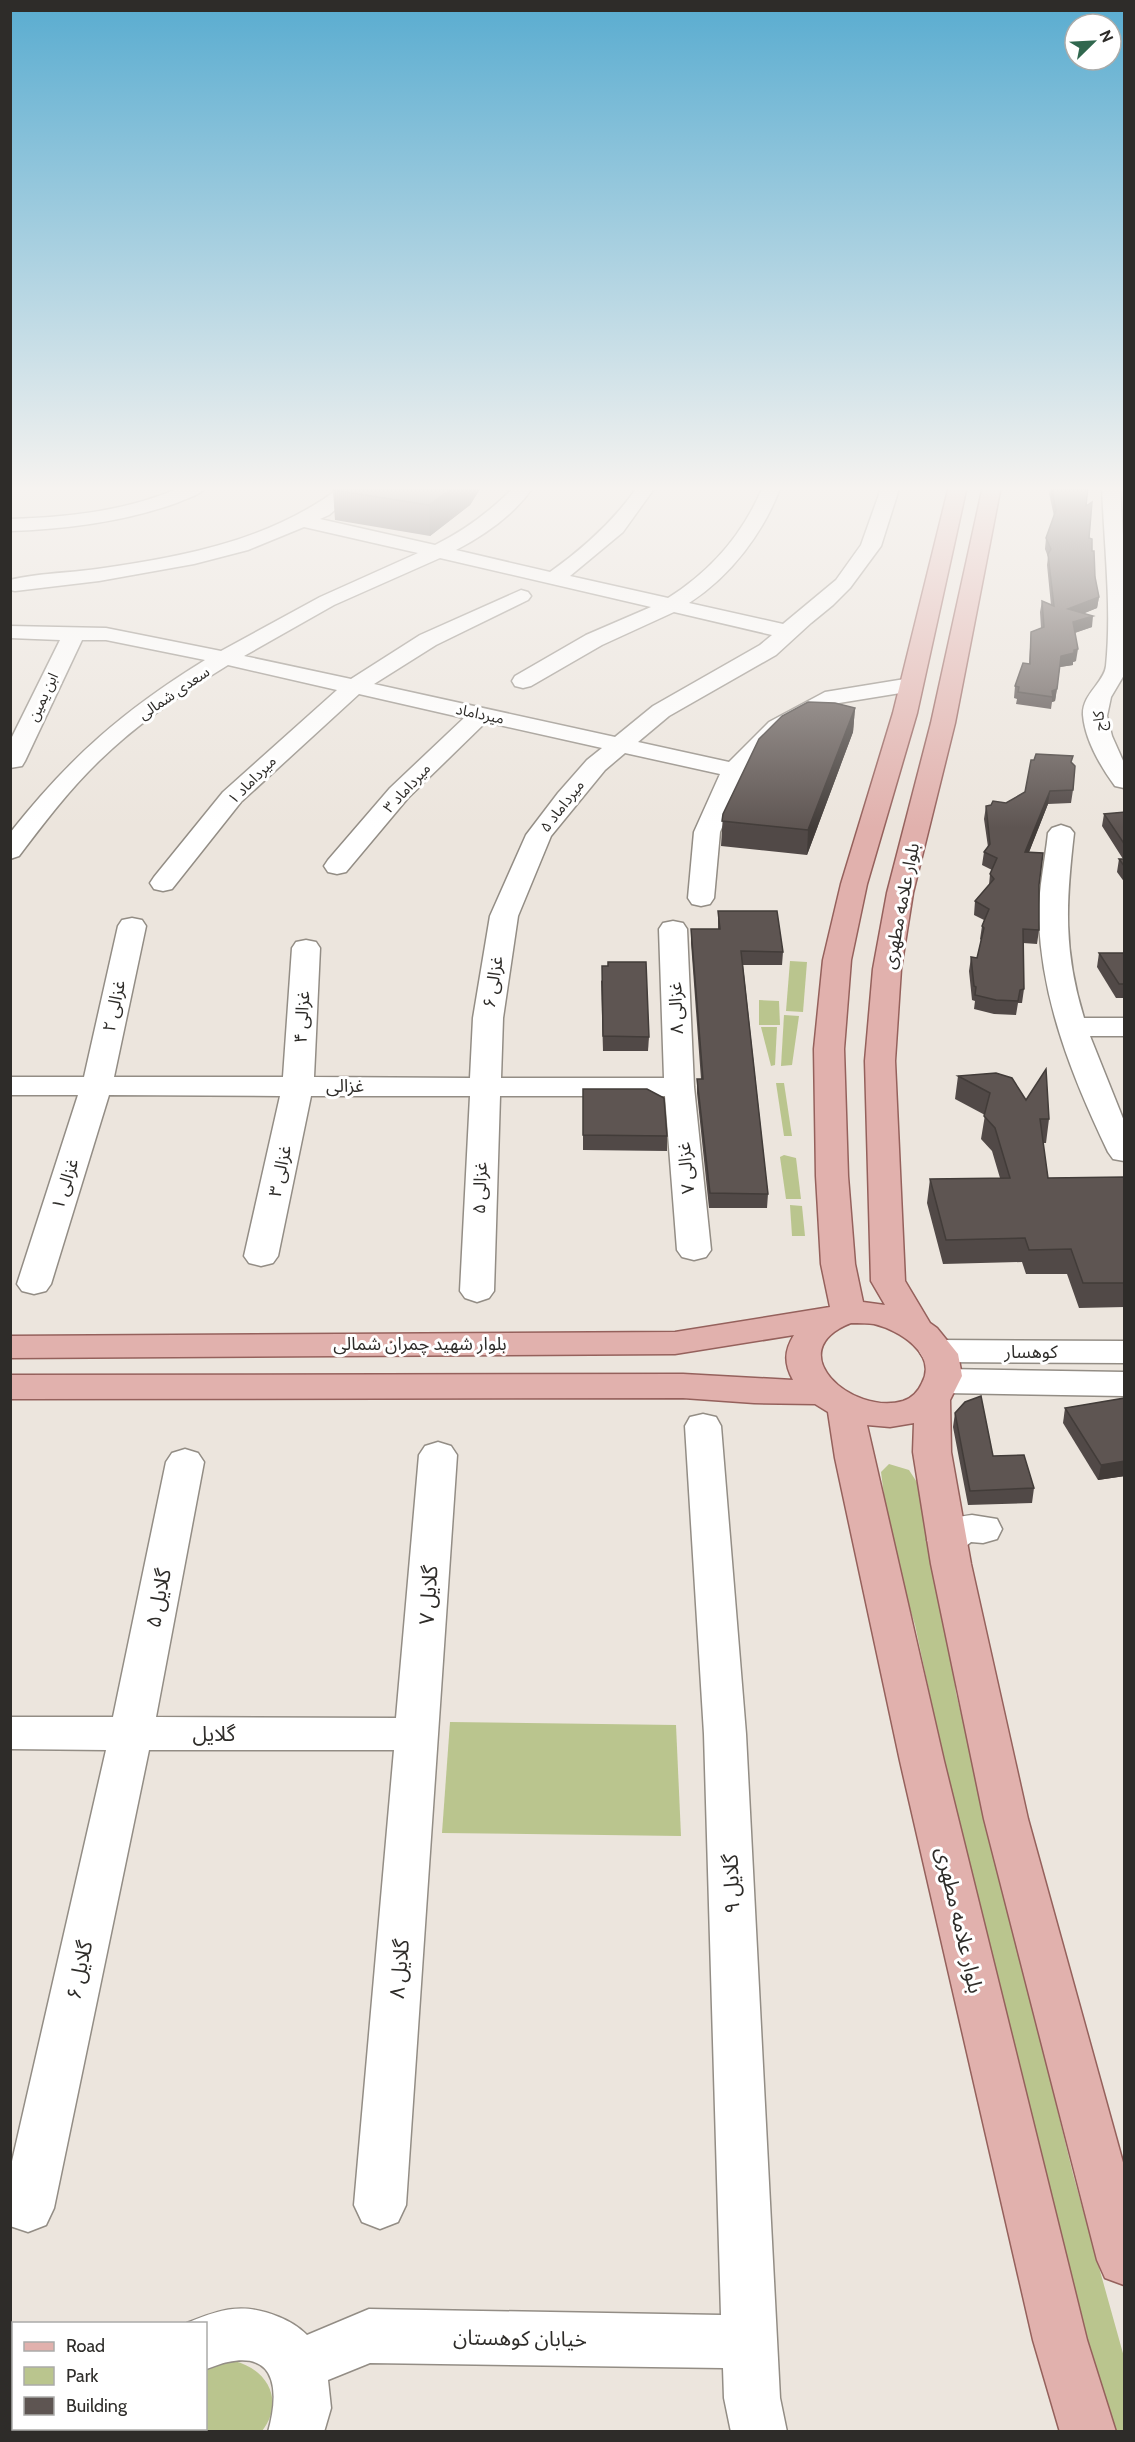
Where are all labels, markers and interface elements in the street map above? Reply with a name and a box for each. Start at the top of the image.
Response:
north arrow [1063,12,1123,72]
text: N [1095,27,1117,45]
street label: سعدی شمالی [135,662,213,723]
street label: ابن یمین [24,670,62,724]
street label: میرداماد [454,700,506,728]
street label: کاج [1089,709,1112,732]
street label: میرداماد ۱ [224,752,280,808]
street label: میرداماد ۳ [380,760,434,816]
street label: میرداماد ۵ [536,776,588,836]
street label: بلوار علامه مطهری [878,841,924,971]
street label: غزالی ۶ [478,954,508,1010]
street label: غزالی ۲ [98,978,130,1034]
street label: غزالی ۸ [664,981,688,1035]
street label: غزالی ۴ [290,990,314,1044]
street label: غزالی [326,1075,364,1097]
street label: غزالی ۷ [673,1141,699,1195]
street label: غزالی ۳ [264,1143,296,1199]
street label: غزالی ۱ [46,1156,84,1212]
street label: غزالی ۵ [468,1161,492,1215]
street label: بلوار شهید چمران شمالی [333,1333,507,1355]
street label: کوهسار [1003,1341,1058,1363]
street label: گلایل ۷ [413,1564,443,1626]
street label: گلایل ۵ [140,1566,176,1630]
street label: گلایل [193,1721,236,1746]
street label: بلوار علامه مطهری [931,1844,989,1996]
street label: گلایل ۹ [717,1853,745,1914]
street label: گلایل ۶ [61,1938,97,2002]
street label: گلایل ۸ [384,1938,414,2000]
legend [12,2322,207,2430]
street label: خیابان کوهستان [453,2324,587,2352]
text: Road [66,2335,105,2357]
text: Park [66,2365,99,2387]
text: Building [66,2395,128,2417]

